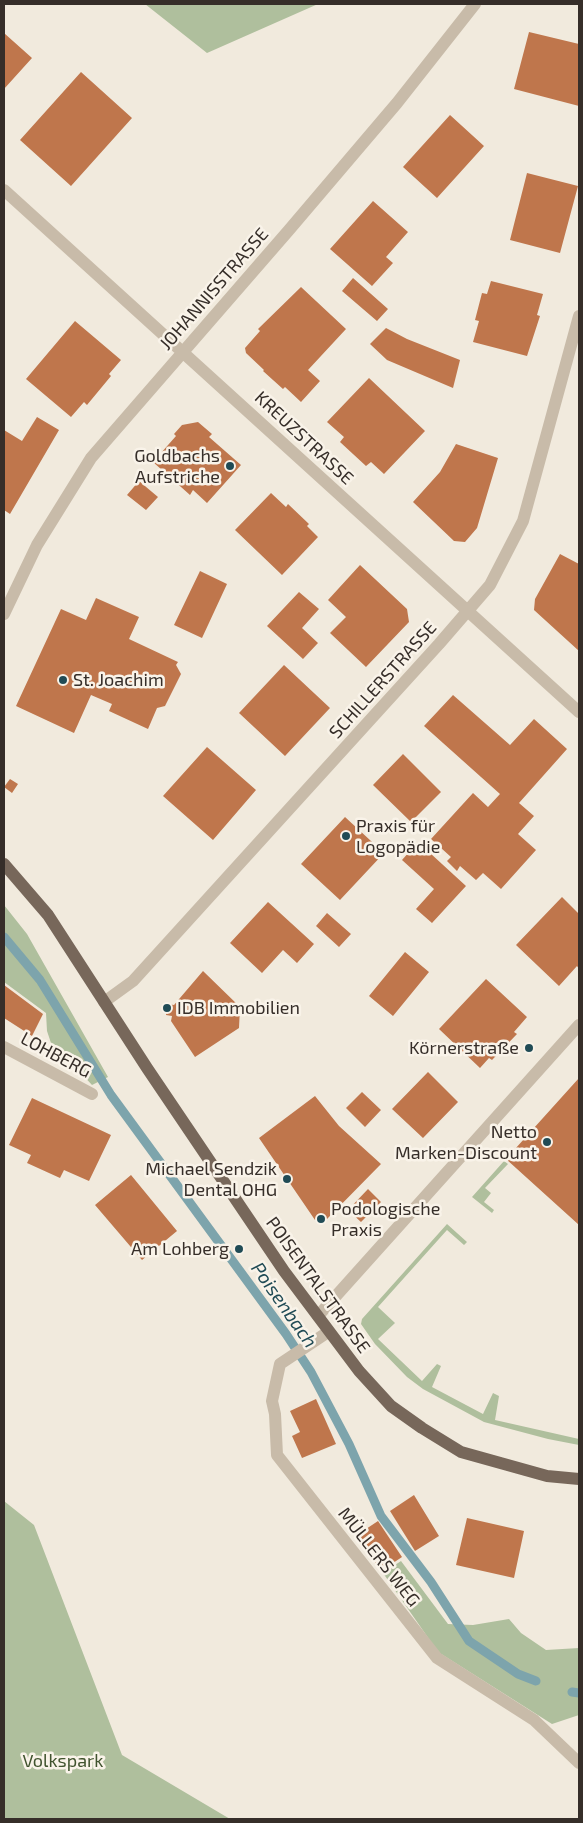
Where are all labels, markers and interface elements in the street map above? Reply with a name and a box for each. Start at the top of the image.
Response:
street label: JOHANNISSTRASSE [155,224,273,354]
street label: KREUZSTRASSE [250,387,358,489]
place label: Goldbachs Aufstriche [134,445,220,488]
marker: Goldbachs Aufstriche [224,460,236,472]
street label: SCHILLERSTRASSE [325,617,441,743]
place label: St. Joachim [73,669,164,691]
marker: St. Joachim [57,674,69,686]
place label: Praxis für Logopädie [356,815,440,858]
marker: Praxis für Logopädie [340,830,352,842]
place label: IDB Immobilien [177,997,300,1019]
marker: IDB Immobilien [161,1002,173,1014]
street label: LOHBERG [17,1027,95,1083]
place label: Körnerstraße [409,1037,519,1059]
marker: Körnerstraße [523,1042,535,1054]
place label: Netto Marken-Discount [395,1121,537,1164]
marker: Netto Marken-Discount [541,1136,553,1148]
place label: Michael Sendzik Dental OHG [145,1158,277,1200]
marker: Michael Sendzik Dental OHG [281,1173,293,1185]
place label: Podologische Praxis [331,1198,440,1240]
street label: POISENTALSTRASSE [261,1213,375,1357]
marker: Podologische Praxis [315,1213,327,1225]
place label: Am Lohberg [131,1238,229,1260]
marker: Am Lohberg [233,1243,245,1255]
water label: Poisenbach [246,1258,322,1352]
street label: MÜLLERS WEG [334,1503,424,1611]
park label: Volkspark [23,1750,103,1772]

